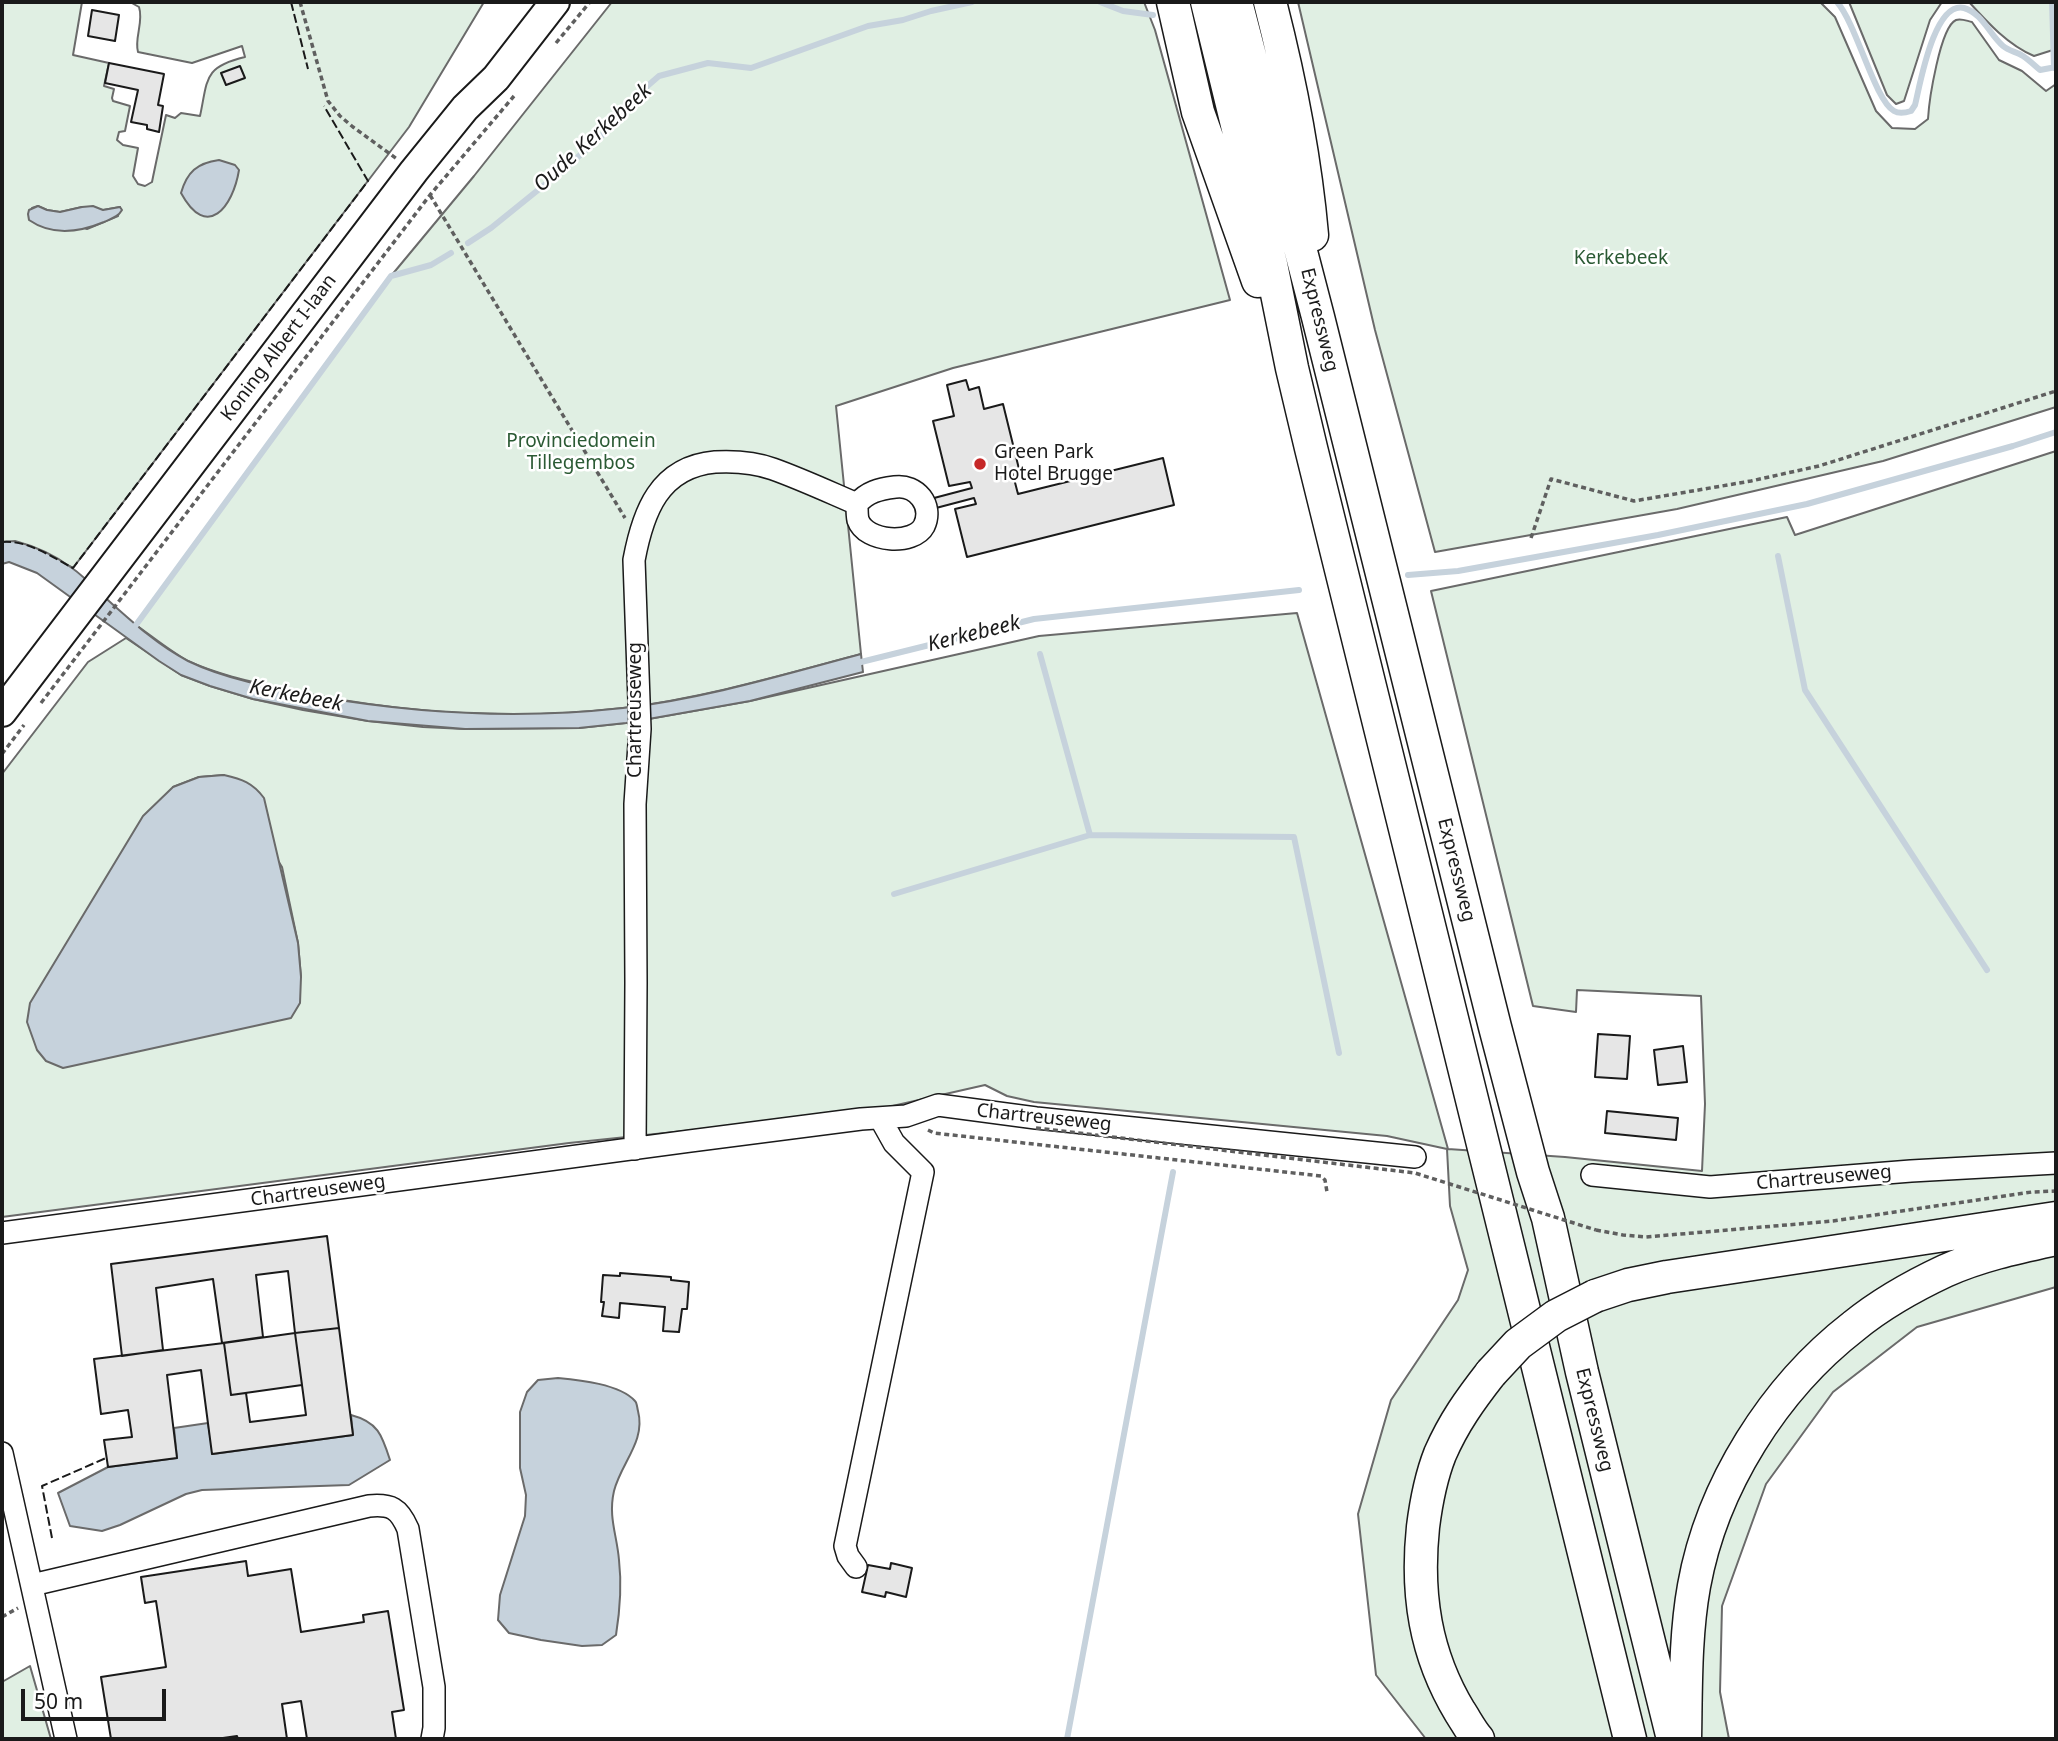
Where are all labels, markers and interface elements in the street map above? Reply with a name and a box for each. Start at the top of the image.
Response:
water label: Oude Kerkebeek [529,78,657,198]
park label: Kerkebeek [1574,248,1668,270]
street label: Expressweg [1295,266,1343,374]
street label: Koning Albert I-laan [216,270,342,426]
park label: Provinciedomein Tillegembos [506,431,656,475]
place label: Green Park Hotel Brugge [994,442,1113,486]
marker: Green Park Hotel Brugge [972,456,988,472]
water label: Kerkebeek [925,610,1023,658]
street label: Chartreuseweg [625,642,647,778]
water label: Kerkebeek [247,675,345,717]
street label: Expressweg [1432,816,1480,924]
street label: Chartreuseweg [975,1100,1113,1136]
street label: Chartreuseweg [1755,1161,1893,1195]
street label: Chartreuseweg [249,1170,387,1212]
street label: Expressweg [1570,1366,1618,1474]
scale bar [24,1674,170,1718]
text: 50 m [34,1687,83,1715]

